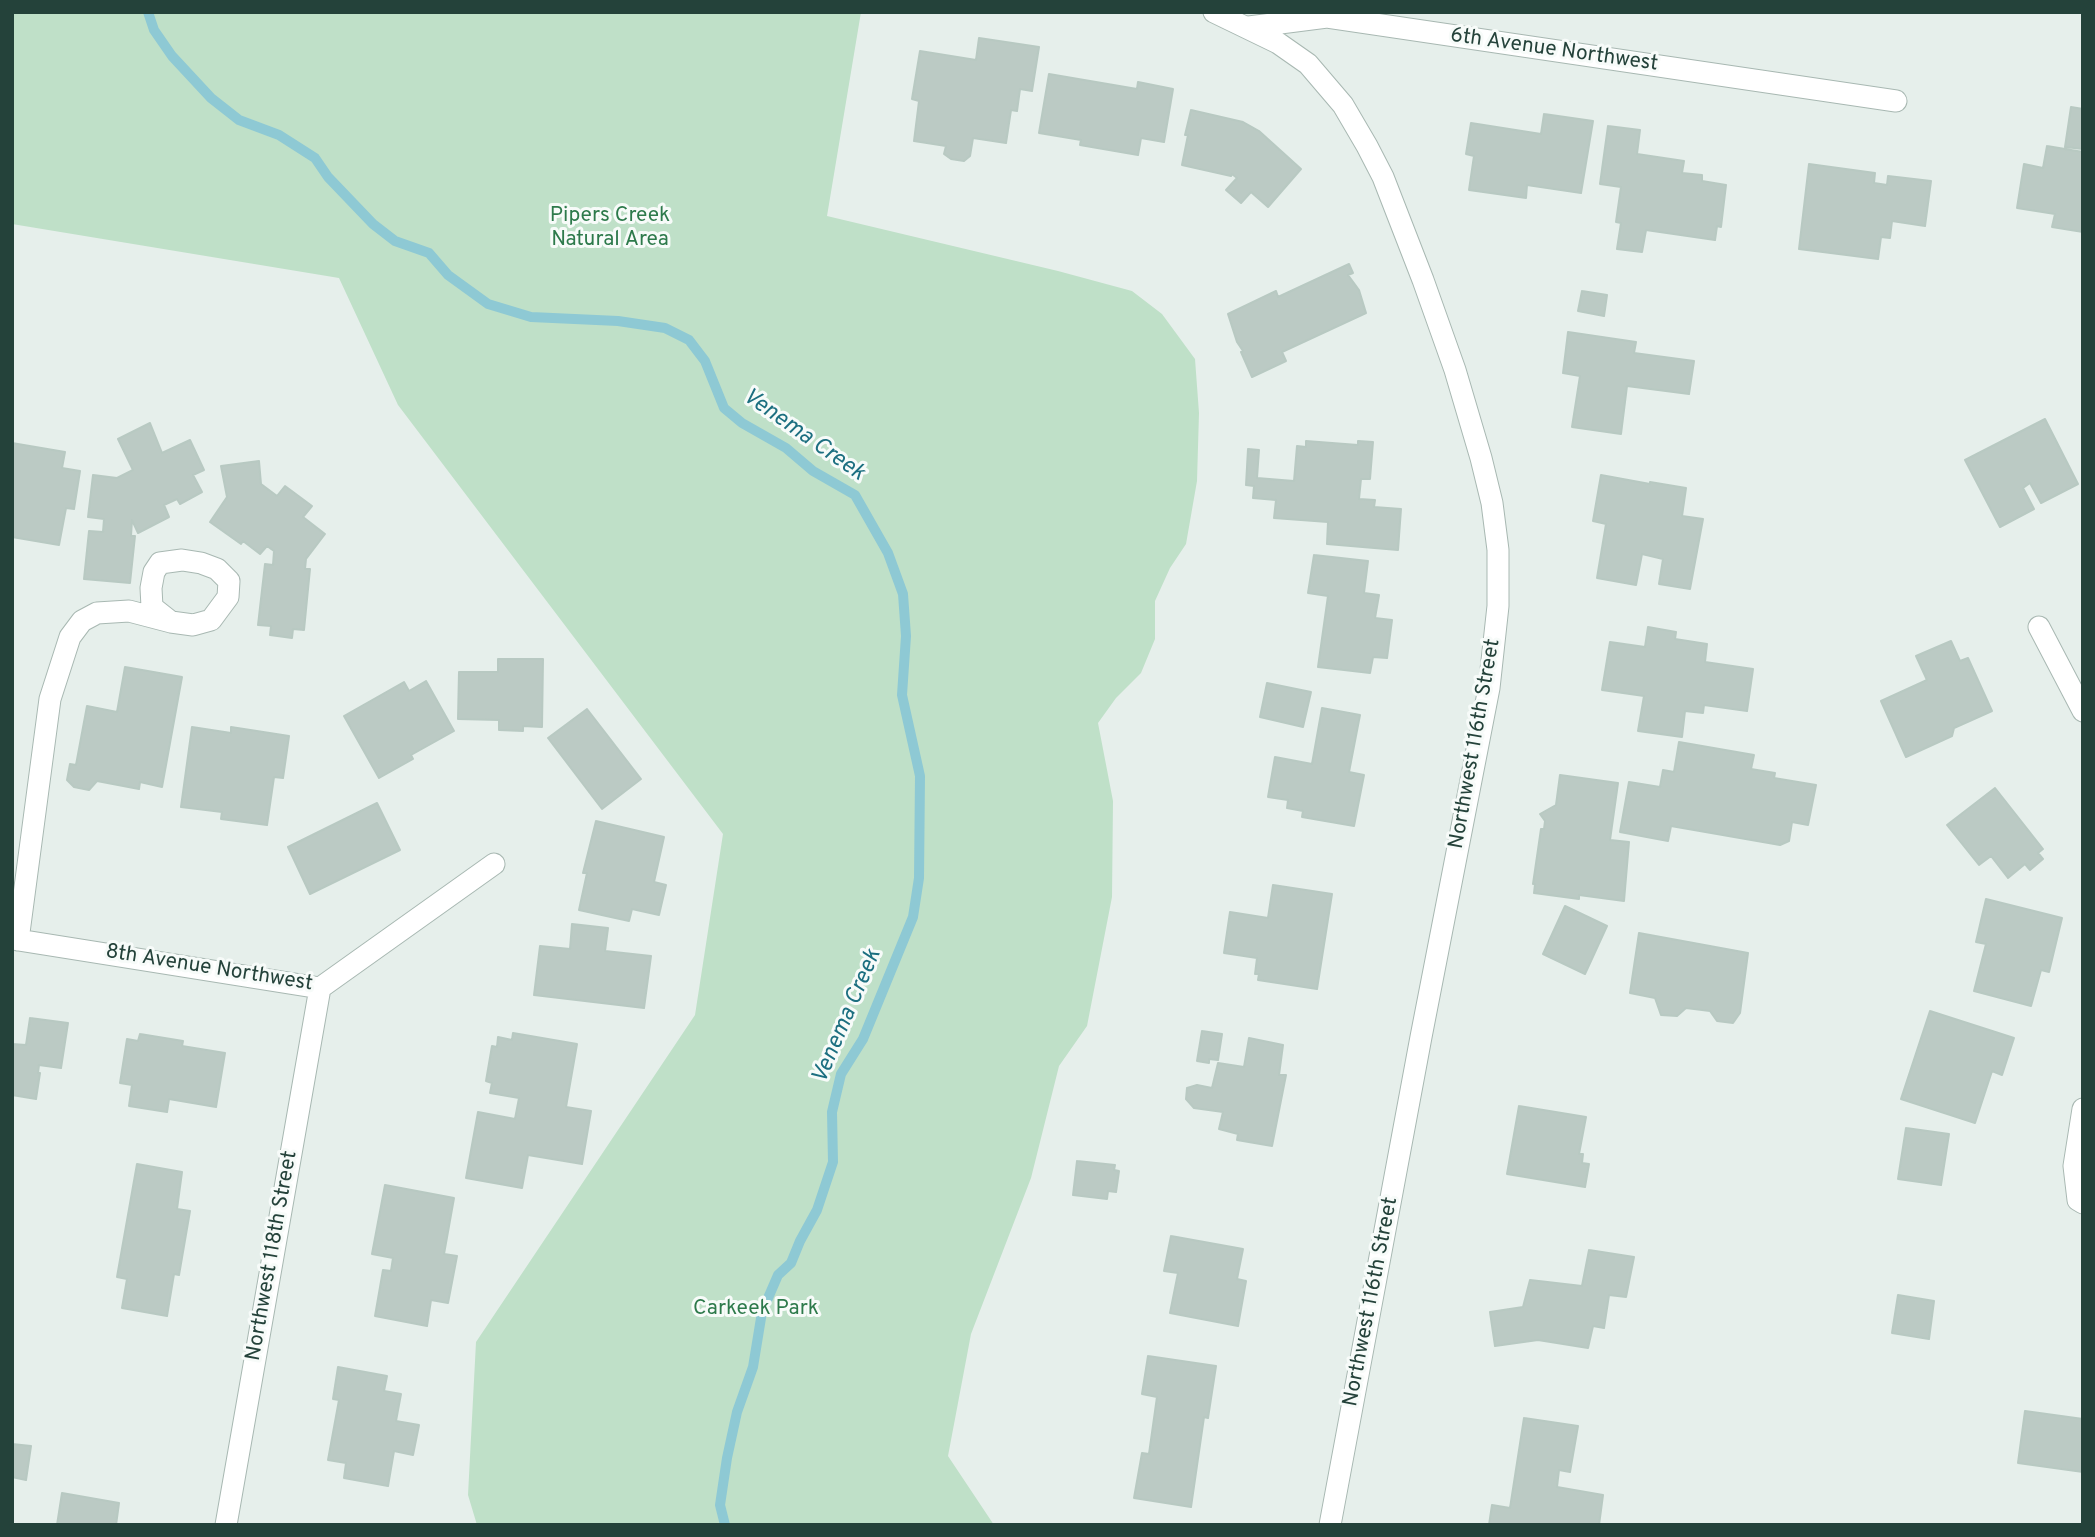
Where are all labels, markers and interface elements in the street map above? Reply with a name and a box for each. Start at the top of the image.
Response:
street label: 6th Avenue Northwest [1448,24,1660,78]
park label: Pipers Creek Natural Area [550,204,670,254]
water label: Venema Creek [737,384,869,488]
street label: Northwest 116th Street [1445,637,1507,851]
street label: 8th Avenue Northwest [104,940,314,998]
water label: Venema Creek [807,946,889,1088]
street label: Northwest 118th Street [242,1149,304,1363]
street label: Northwest 116th Street [1339,1195,1405,1409]
park label: Carkeek Park [693,1297,819,1323]

